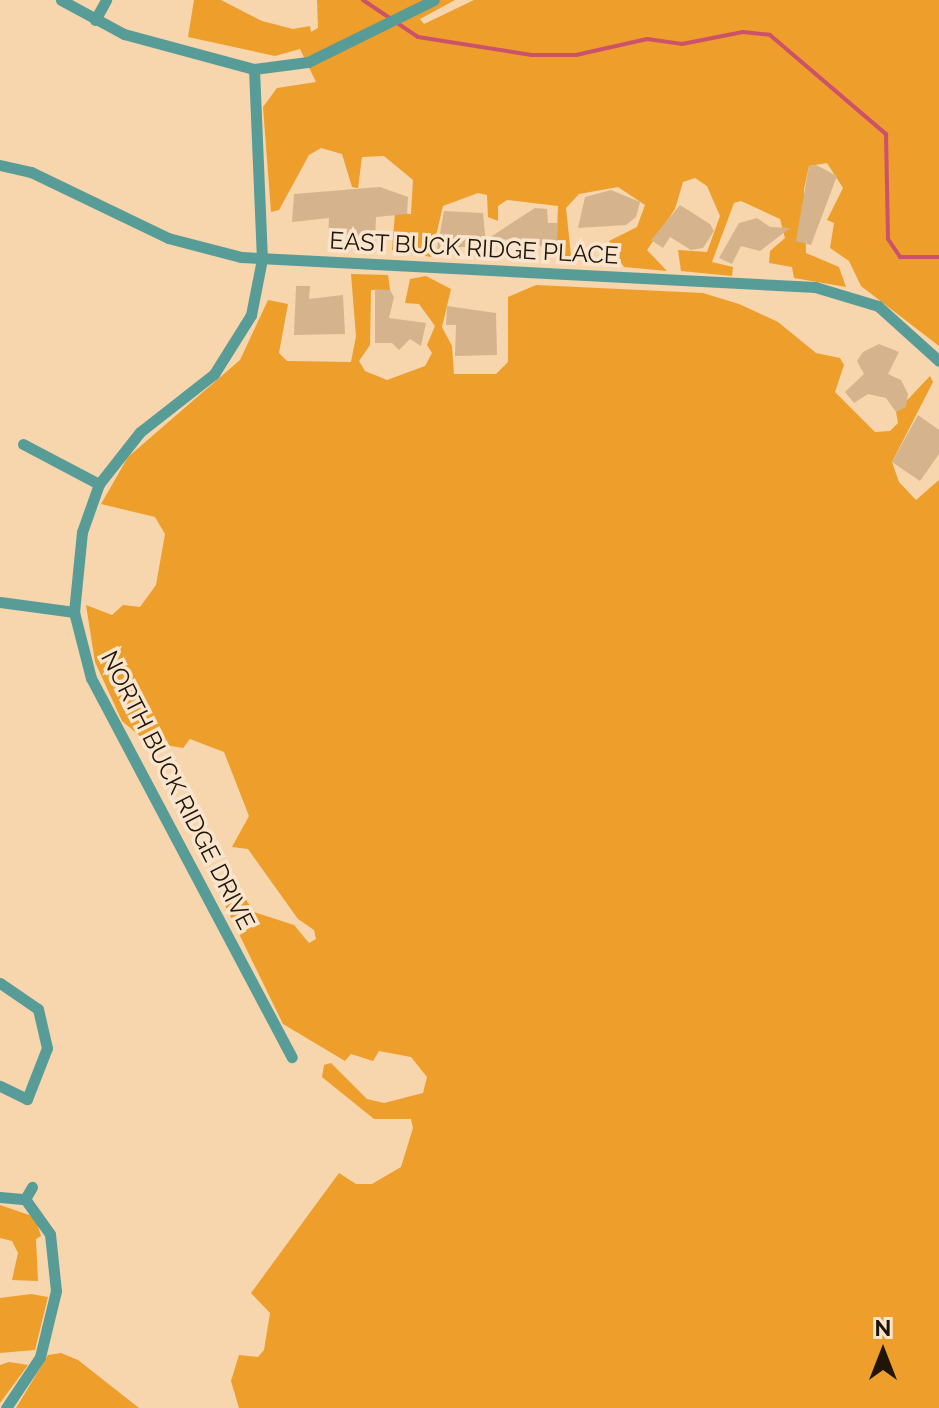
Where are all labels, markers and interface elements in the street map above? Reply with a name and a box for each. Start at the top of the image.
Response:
street label: EAST BUCK RIDGE PLACE [328,226,620,270]
street label: NORTH BUCK RIDGE DRIVE [95,646,261,934]
north arrow [843,1312,923,1392]
text: N [875,1315,891,1341]

